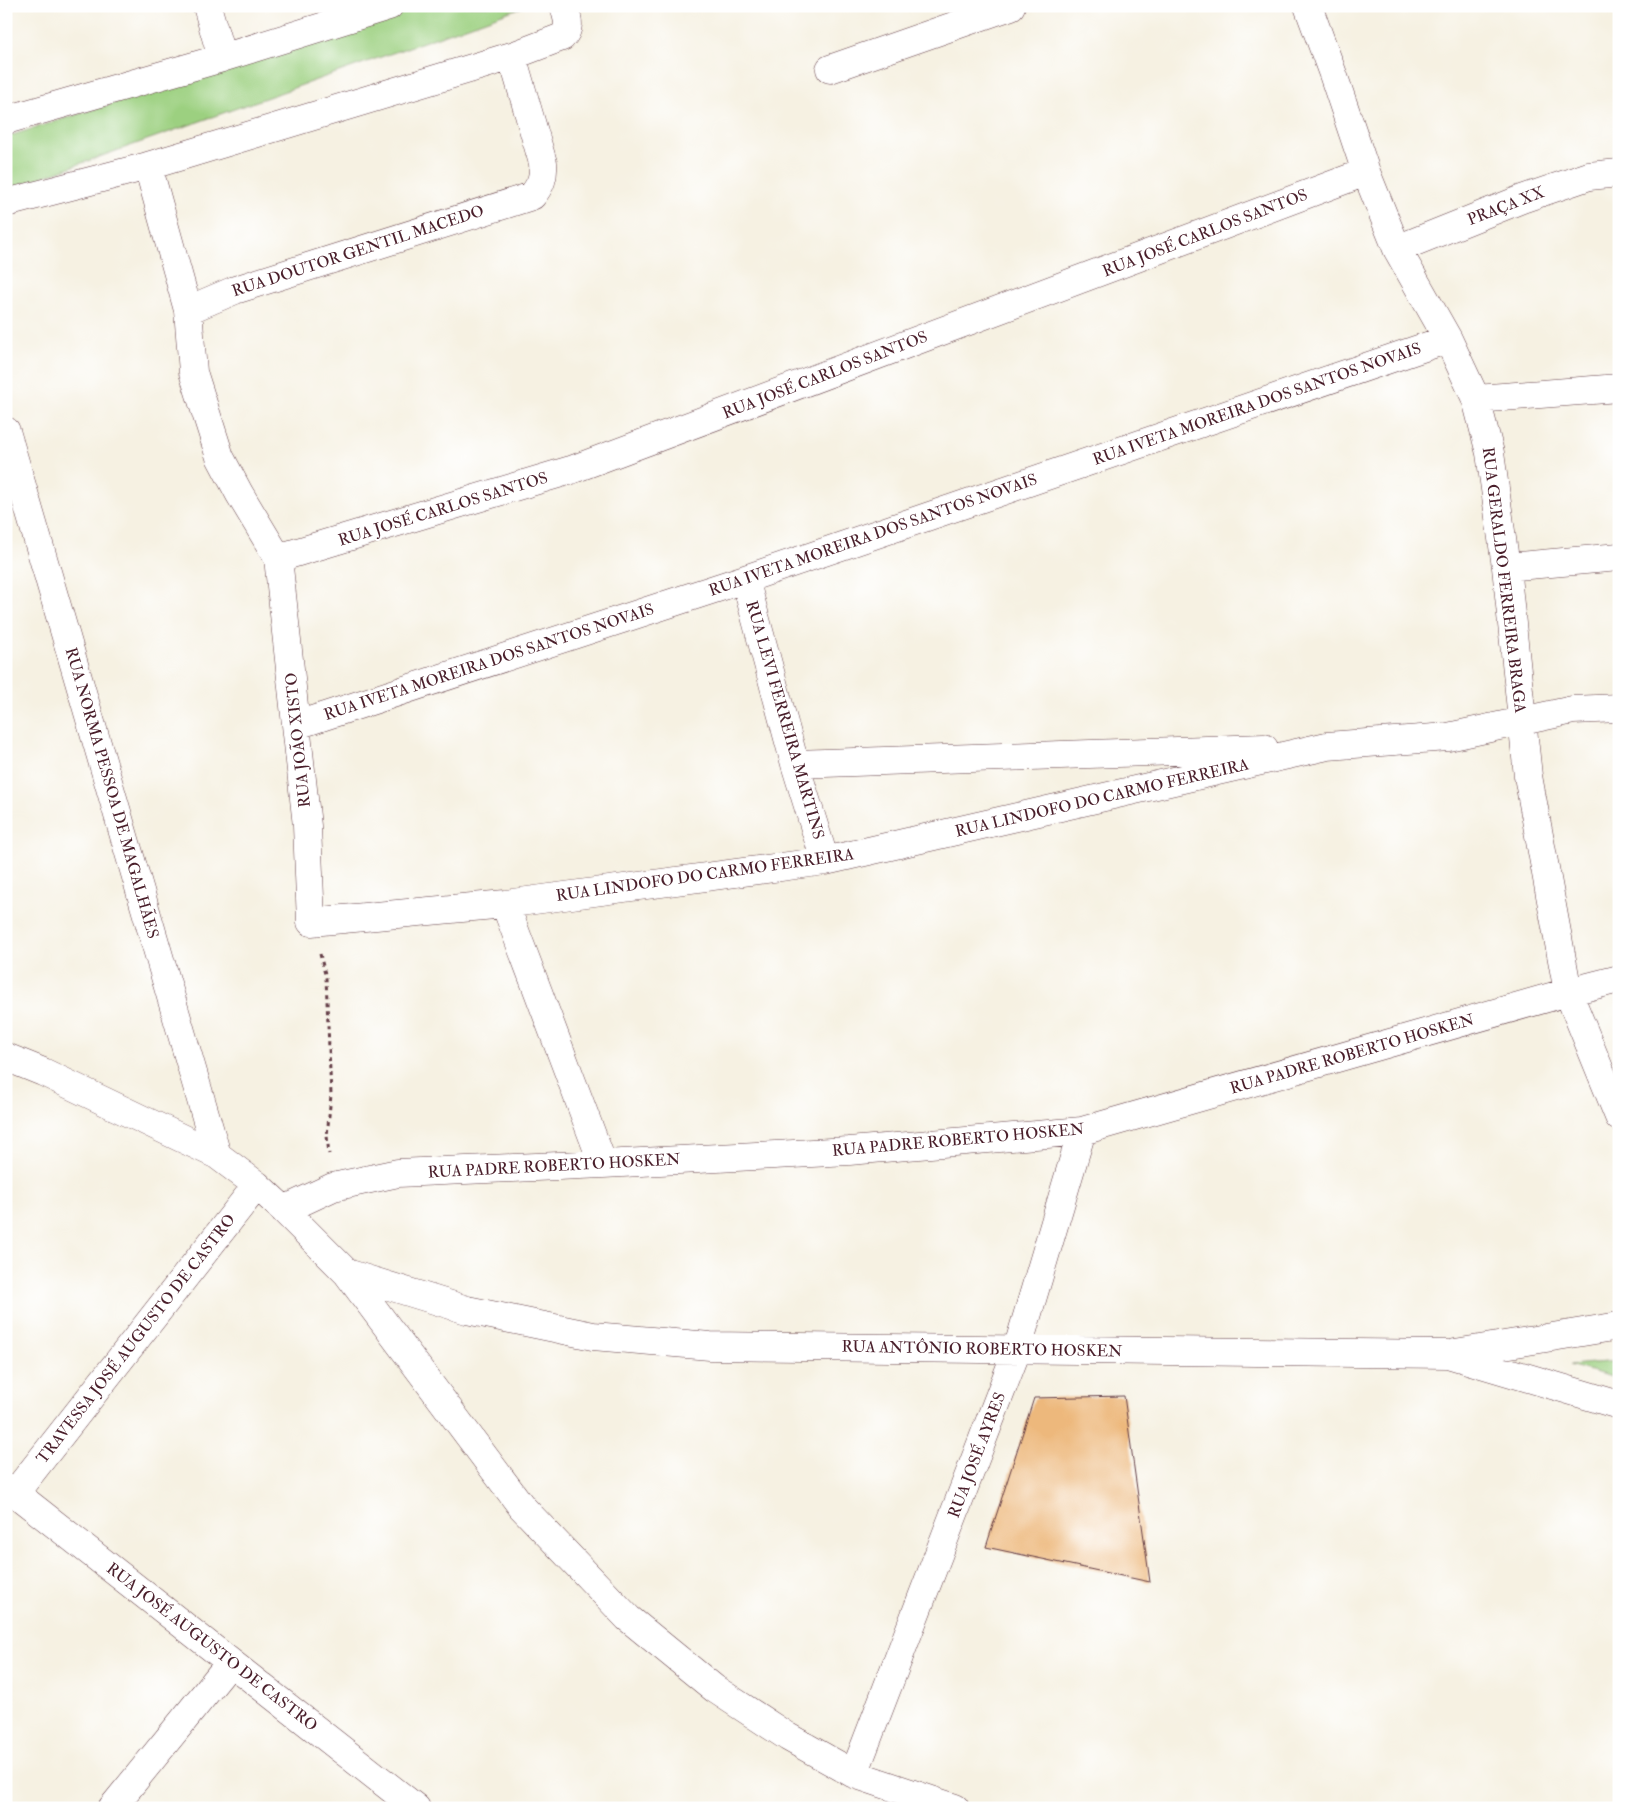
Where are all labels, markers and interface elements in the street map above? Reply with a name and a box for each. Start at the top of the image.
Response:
street label: PRAÇA XX [1465,182,1548,230]
street label: RUA JOSÉ CARLOS SANTOS [1099,184,1311,282]
street label: RUA DOUTOR GENTIL MACEDO [229,201,487,301]
street label: RUA JOSÉ CARLOS SANTOS [719,326,931,424]
street label: RUA IVETA MOREIRA DOS SANTOS NOVAIS [1090,338,1424,470]
street label: RUA GERALDO FERREIRA BRAGA [1478,446,1530,714]
street label: RUA JOSÉ CARLOS SANTOS [335,467,551,551]
street label: RUA IVETA MOREIRA DOS SANTOS NOVAIS [706,469,1040,601]
street label: RUA LEVI FERREIRA MARTINS [741,598,829,842]
street label: RUA IVETA MOREIRA DOS SANTOS NOVAIS [321,599,657,725]
street label: RUA NORMA PESSOA DE MAGALHÃES [61,645,163,941]
street label: RUA JOÃO XISTO [281,671,316,809]
street label: RUA LINDOFO DO CARMO FERREIRA [953,754,1251,842]
street label: RUA LINDOFO DO CARMO FERREIRA [555,844,855,906]
street label: RUA PADRE ROBERTO HOSKEN [1228,1009,1477,1098]
street label: RUA PADRE ROBERTO HOSKEN [831,1119,1086,1161]
street label: RUA PADRE ROBERTO HOSKEN [427,1149,682,1183]
street label: TRAVESSA JOSÉ AUGUSTO DE CASTRO [31,1210,241,1468]
street label: RUA ANTÔNIO ROBERTO HOSKEN [841,1337,1123,1361]
street label: RUA JOSÉ AYRES [943,1389,1011,1521]
street label: RUA JOSÉ AUGUSTO DE CASTRO [102,1558,322,1736]

